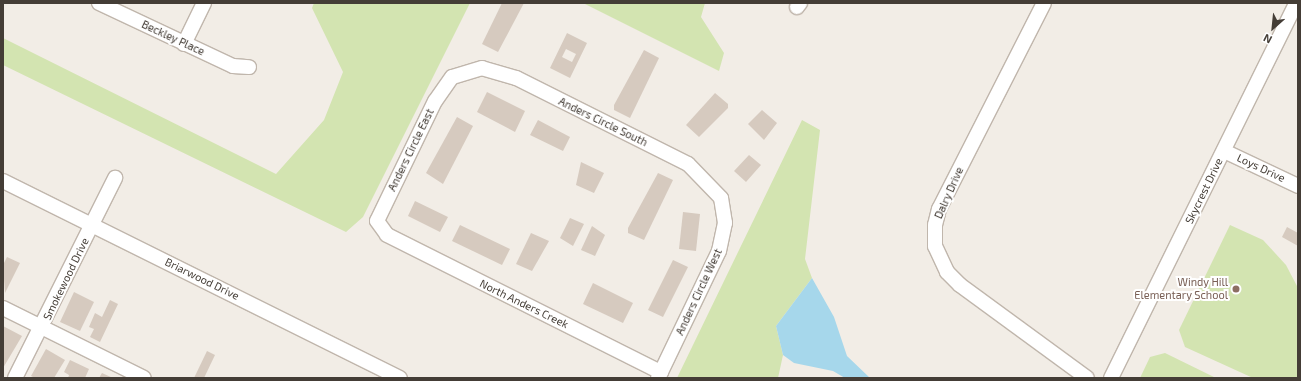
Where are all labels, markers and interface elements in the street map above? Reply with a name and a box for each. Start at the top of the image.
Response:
north arrow [1253,8,1293,48]
street label: Beckley Place [139,18,207,58]
text: N [1261,32,1274,47]
street label: Anders Circle South [556,95,650,149]
street label: Anders Circle East [385,107,437,193]
street label: Loys Drive [1235,151,1287,185]
street label: Skycrest Drive [1182,156,1226,226]
street label: Dalry Drive [932,165,966,221]
street label: Smokewood Drive [40,236,92,322]
street label: Anders Circle West [673,247,725,337]
street label: Briarwood Drive [163,255,241,303]
place label: Windy Hill Elementary School [1134,276,1228,302]
street label: North Anders Creek [477,277,571,331]
marker: Windy Hill Elementary School [1231,284,1241,294]

